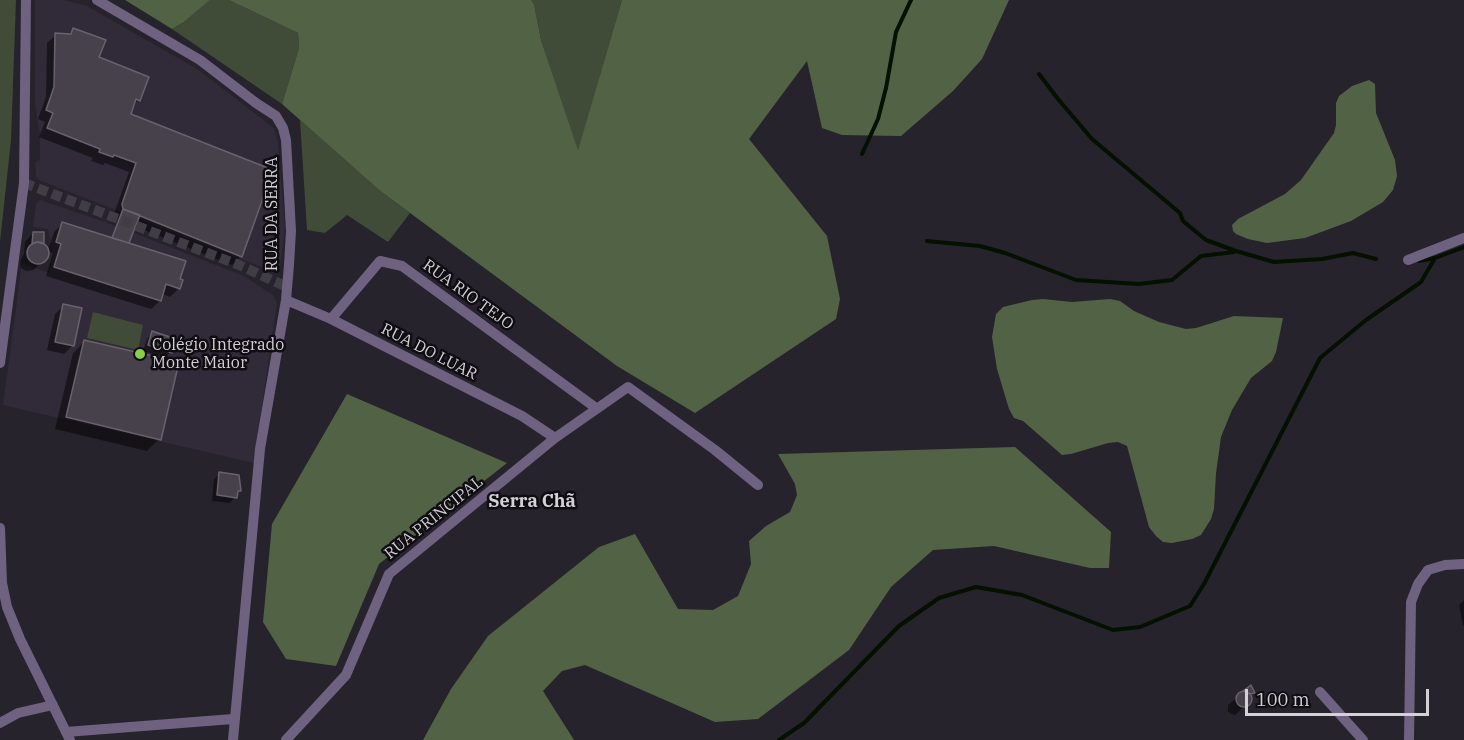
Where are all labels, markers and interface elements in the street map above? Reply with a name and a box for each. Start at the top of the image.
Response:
street label: RUA DA SERRA [262,157,282,271]
street label: RUA RIO TEJO [419,256,517,334]
street label: RUA DO LUAR [378,320,480,384]
place label: Colégio Integrado Monte Maior [152,335,284,373]
marker: Colégio Integrado Monte Maior [133,347,147,361]
street label: RUA PRINCIPAL [381,472,487,564]
district label: Serra Chã [488,491,576,513]
scale bar [1248,677,1432,715]
text: 100 m [1256,688,1310,711]

